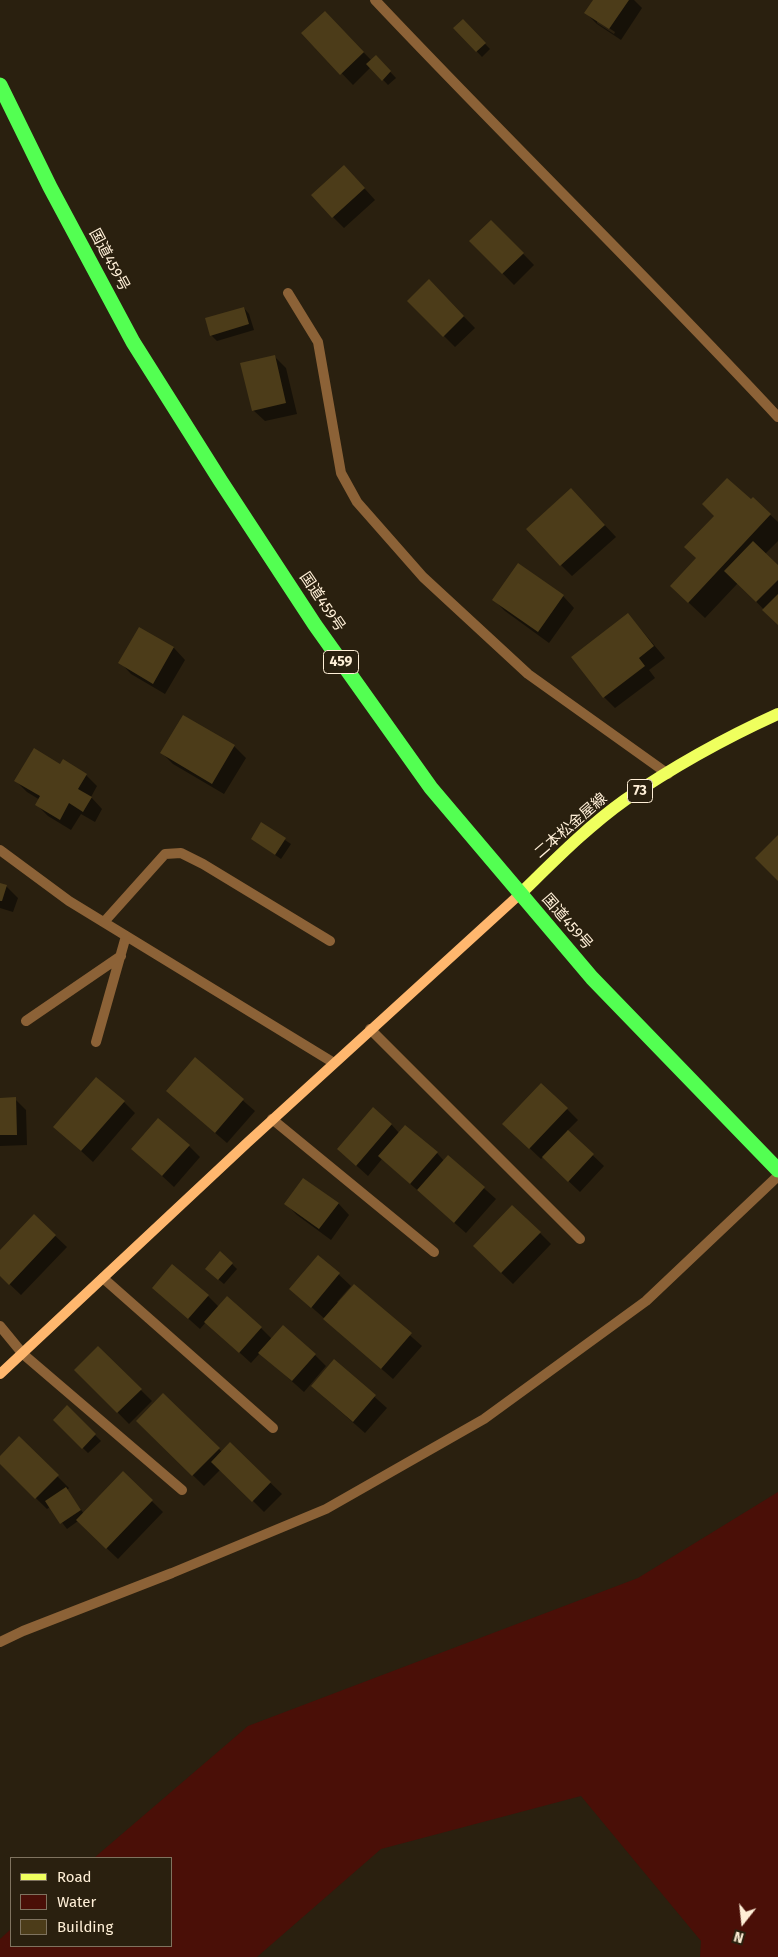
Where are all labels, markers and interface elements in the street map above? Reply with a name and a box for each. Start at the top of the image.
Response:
street label: 国道459号 [85,226,133,294]
street label: 国道459号 [296,569,348,635]
road number: 459 [324,650,358,674]
road number: 73 [628,779,652,802]
street label: 二本松金屋線 [531,790,611,862]
street label: 国道459号 [538,890,596,954]
legend [10,1857,172,1947]
text: Road [57,1868,92,1886]
text: Water [57,1893,96,1911]
north arrow [718,1897,768,1947]
text: Building [57,1918,113,1936]
text: N [732,1927,746,1946]

